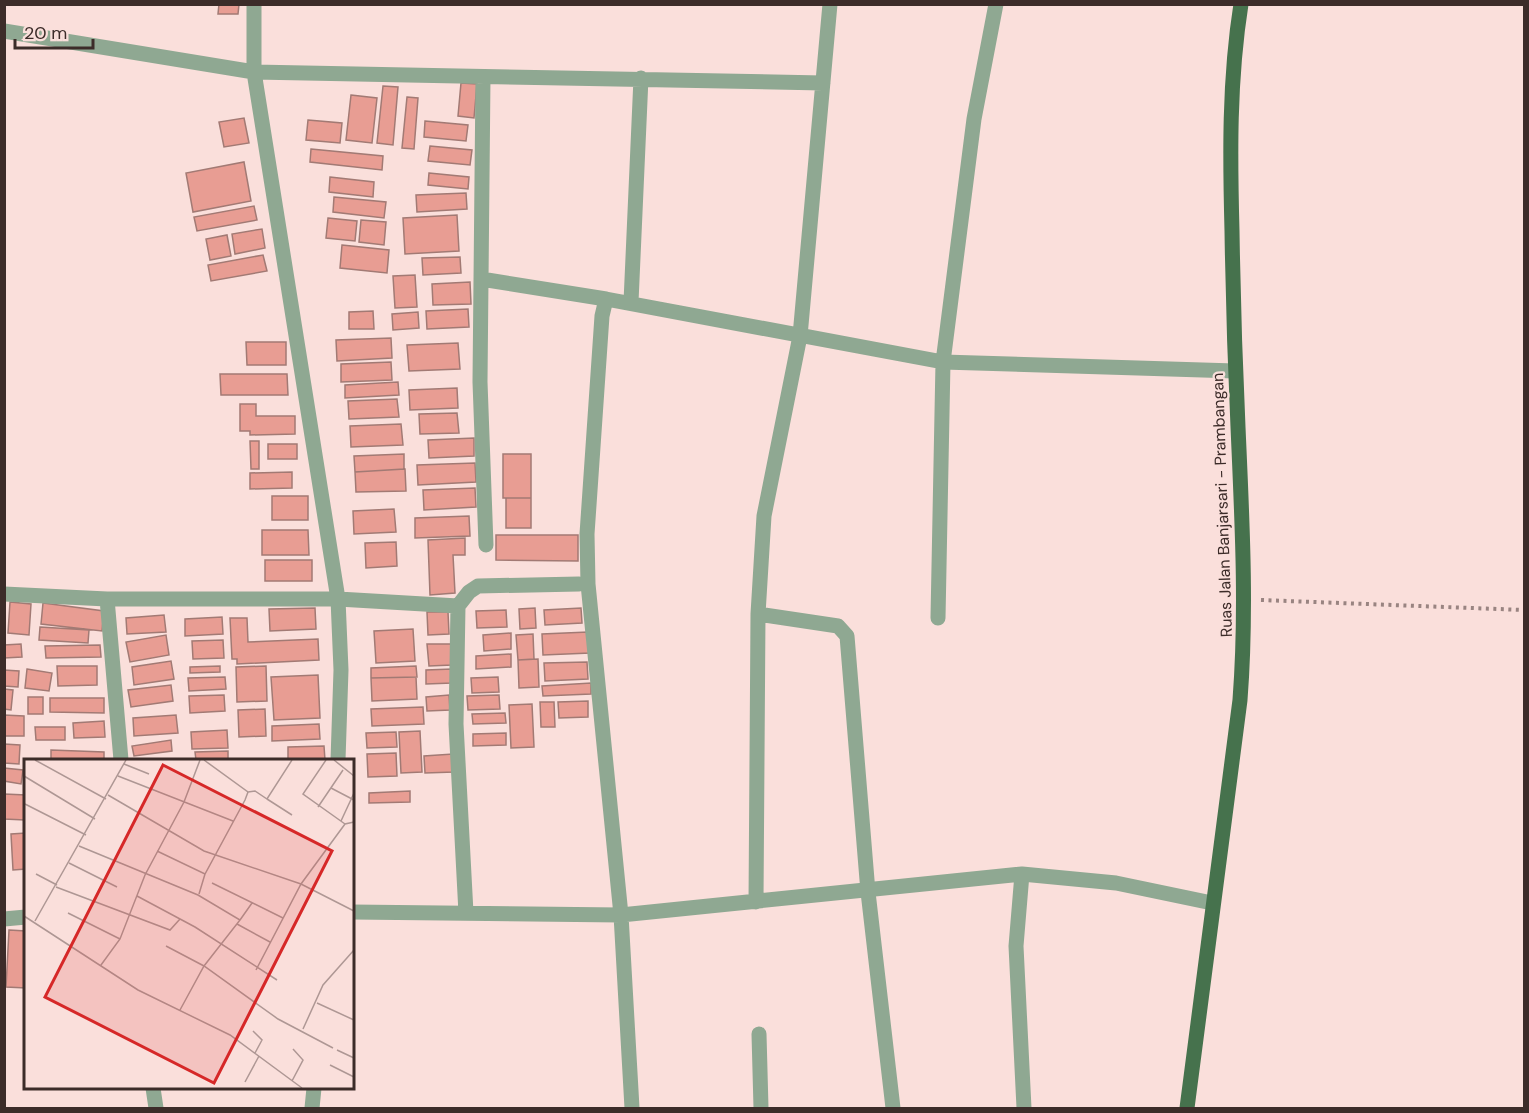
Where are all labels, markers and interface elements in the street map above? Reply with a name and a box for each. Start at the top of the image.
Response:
scale bar [15,12,93,50]
text: 20 m [24,21,67,45]
street label: Ruas Jalan Banjarsari - Prambangan [1207,372,1237,638]
inset map [24,759,354,1089]

